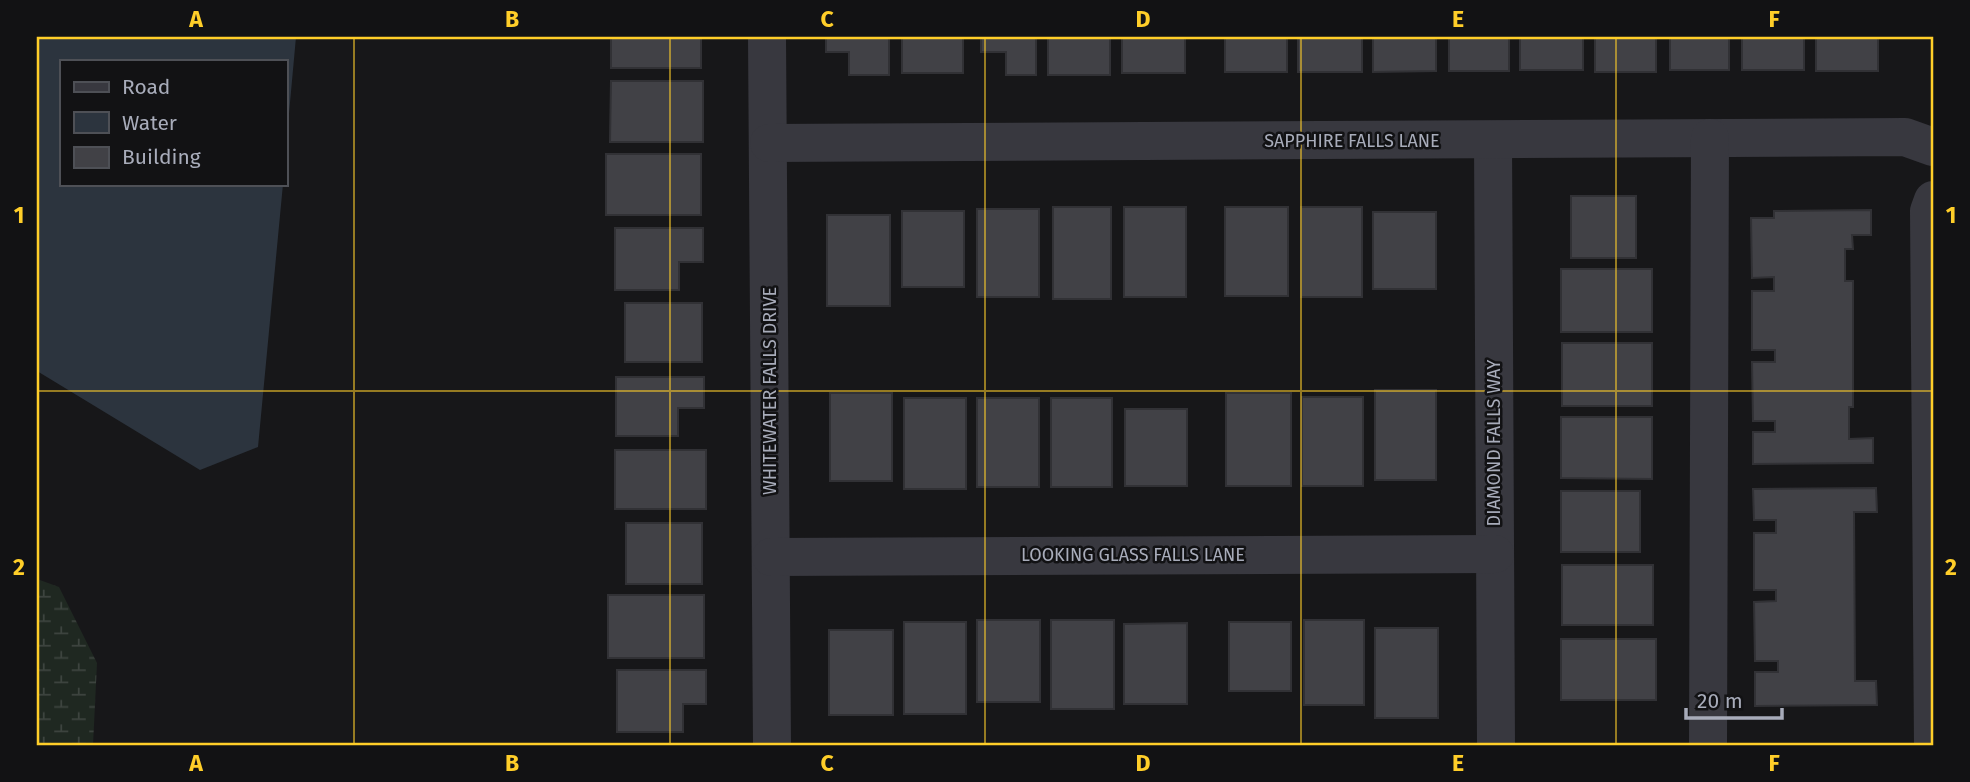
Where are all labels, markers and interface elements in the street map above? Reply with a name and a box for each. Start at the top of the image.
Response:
text: A [188,5,203,33]
text: B [505,5,519,33]
text: C [820,5,834,33]
text: D [1136,5,1151,33]
text: E [1452,5,1464,33]
text: F [1768,5,1780,33]
legend [60,60,287,186]
text: Road [122,74,170,100]
text: Water [122,110,177,136]
street label: SAPPHIRE FALLS LANE [1264,130,1440,152]
text: Building [122,144,201,170]
text: 1 [14,201,24,229]
text: 1 [1946,201,1956,229]
street label: WHITEWATER FALLS DRIVE [759,287,781,495]
street label: DIAMOND FALLS WAY [1483,359,1505,526]
street label: LOOKING GLASS FALLS LANE [1021,544,1245,566]
text: 2 [13,553,25,581]
text: 2 [1945,553,1957,581]
scale bar [1686,677,1783,721]
text: 20 m [1697,688,1743,714]
text: A [188,749,203,777]
text: B [505,749,519,777]
text: C [820,749,834,777]
text: D [1136,749,1151,777]
text: E [1452,749,1464,777]
text: F [1768,749,1780,777]

